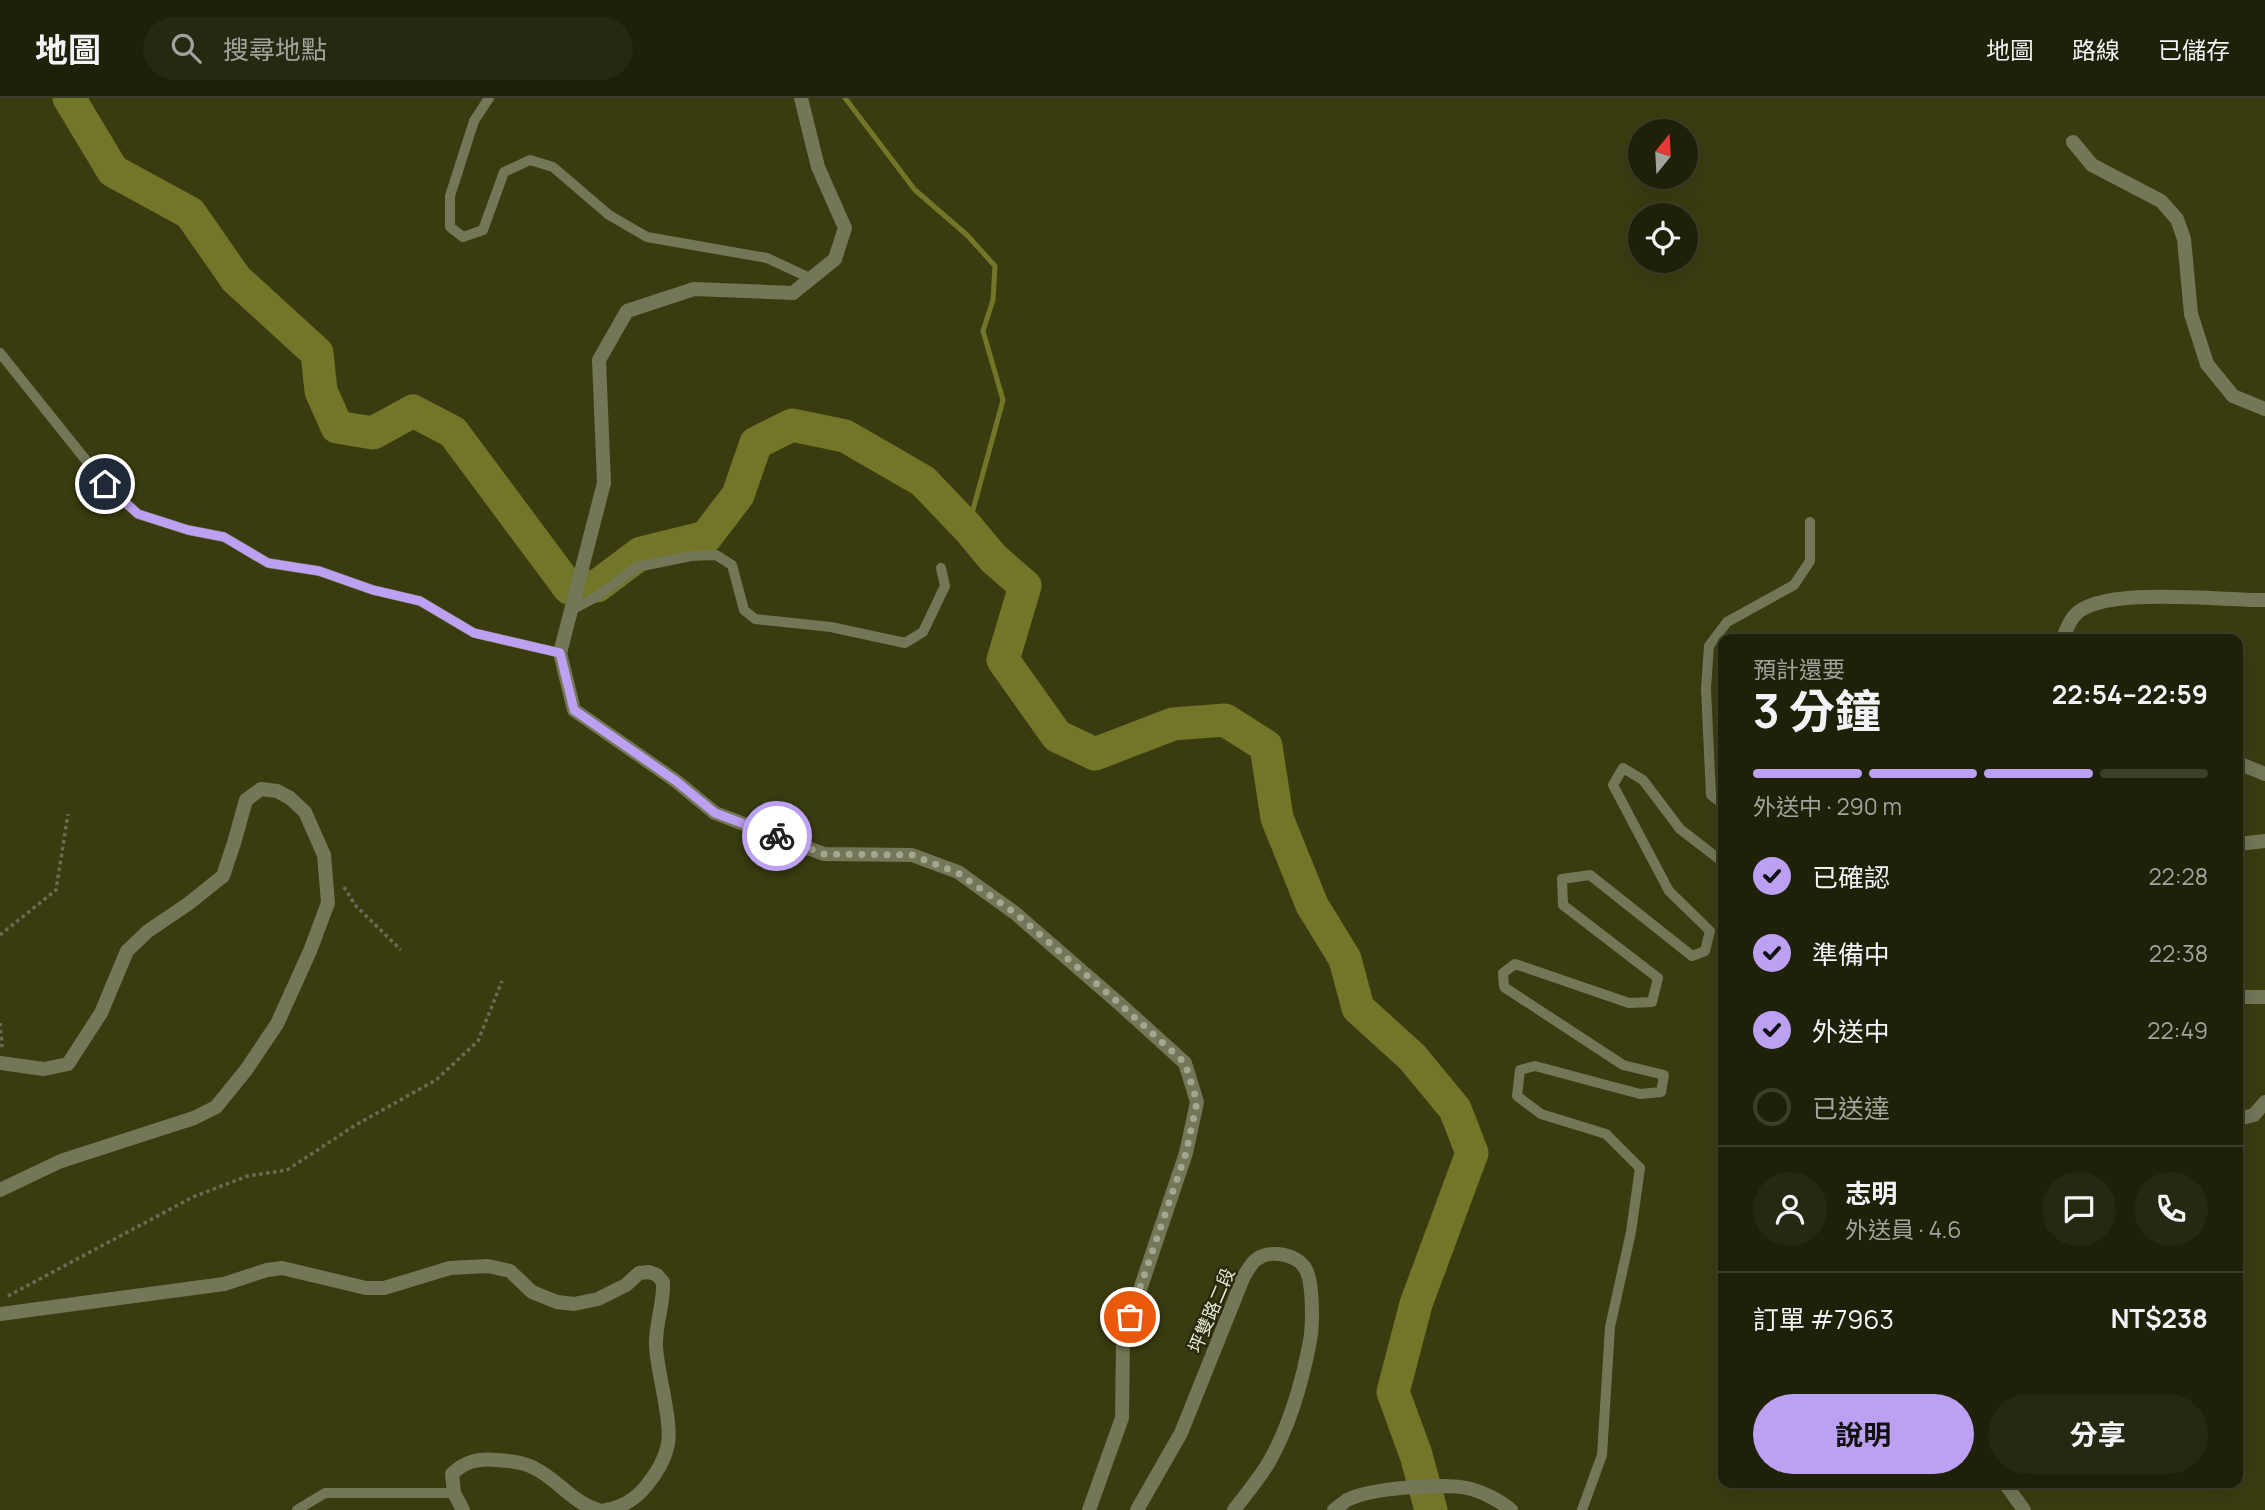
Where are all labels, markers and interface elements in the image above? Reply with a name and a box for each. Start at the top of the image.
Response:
search box [143,17,633,80]
text: 地圖 [35,27,101,72]
icon: search [167,29,205,67]
text: 搜尋地點 [223,31,327,67]
text: 地圖 [1986,33,2034,66]
text: 路線 [2072,33,2120,66]
text: 已儲存 [2158,33,2230,66]
north arrow [1628,119,1698,189]
map controls [1628,119,1698,273]
button: locate [1628,203,1698,273]
pin [75,454,135,514]
icon: home [86,465,124,503]
text: 預計還要 [1753,653,1845,685]
text: 22:54–22:59 [2052,676,2208,712]
text: 3 分鐘 [1753,679,1881,742]
text: 外送中 · 290 m [1753,790,1902,822]
courier [742,801,812,871]
icon: bike [758,817,796,855]
icon: check [1753,857,1791,895]
text: 已確認 [1812,859,1890,895]
text: 22:28 [2148,860,2208,892]
icon: check [1753,934,1791,972]
text: 準備中 [1812,936,1890,972]
text: 22:38 [2149,937,2208,969]
icon: check [1753,1011,1791,1049]
text: 外送中 [1812,1013,1890,1049]
text: 22:49 [2147,1014,2208,1046]
text: 已送達 [1812,1090,1890,1126]
button: person [1753,1172,1827,1246]
button: chat [2042,1172,2116,1246]
button: phone [2134,1172,2208,1246]
text: 志明 [1845,1175,1897,1211]
text: 外送員 · 4.6 [1845,1213,1962,1245]
street label: 坪雙路二段 [1182,1264,1240,1356]
pin [1100,1287,1160,1347]
icon: bag [1111,1298,1149,1336]
text: NT$238 [2111,1300,2208,1336]
text: 訂單 #7963 [1753,1301,1894,1337]
button: 說明 [1753,1394,1974,1474]
button: 分享 [1988,1394,2208,1474]

